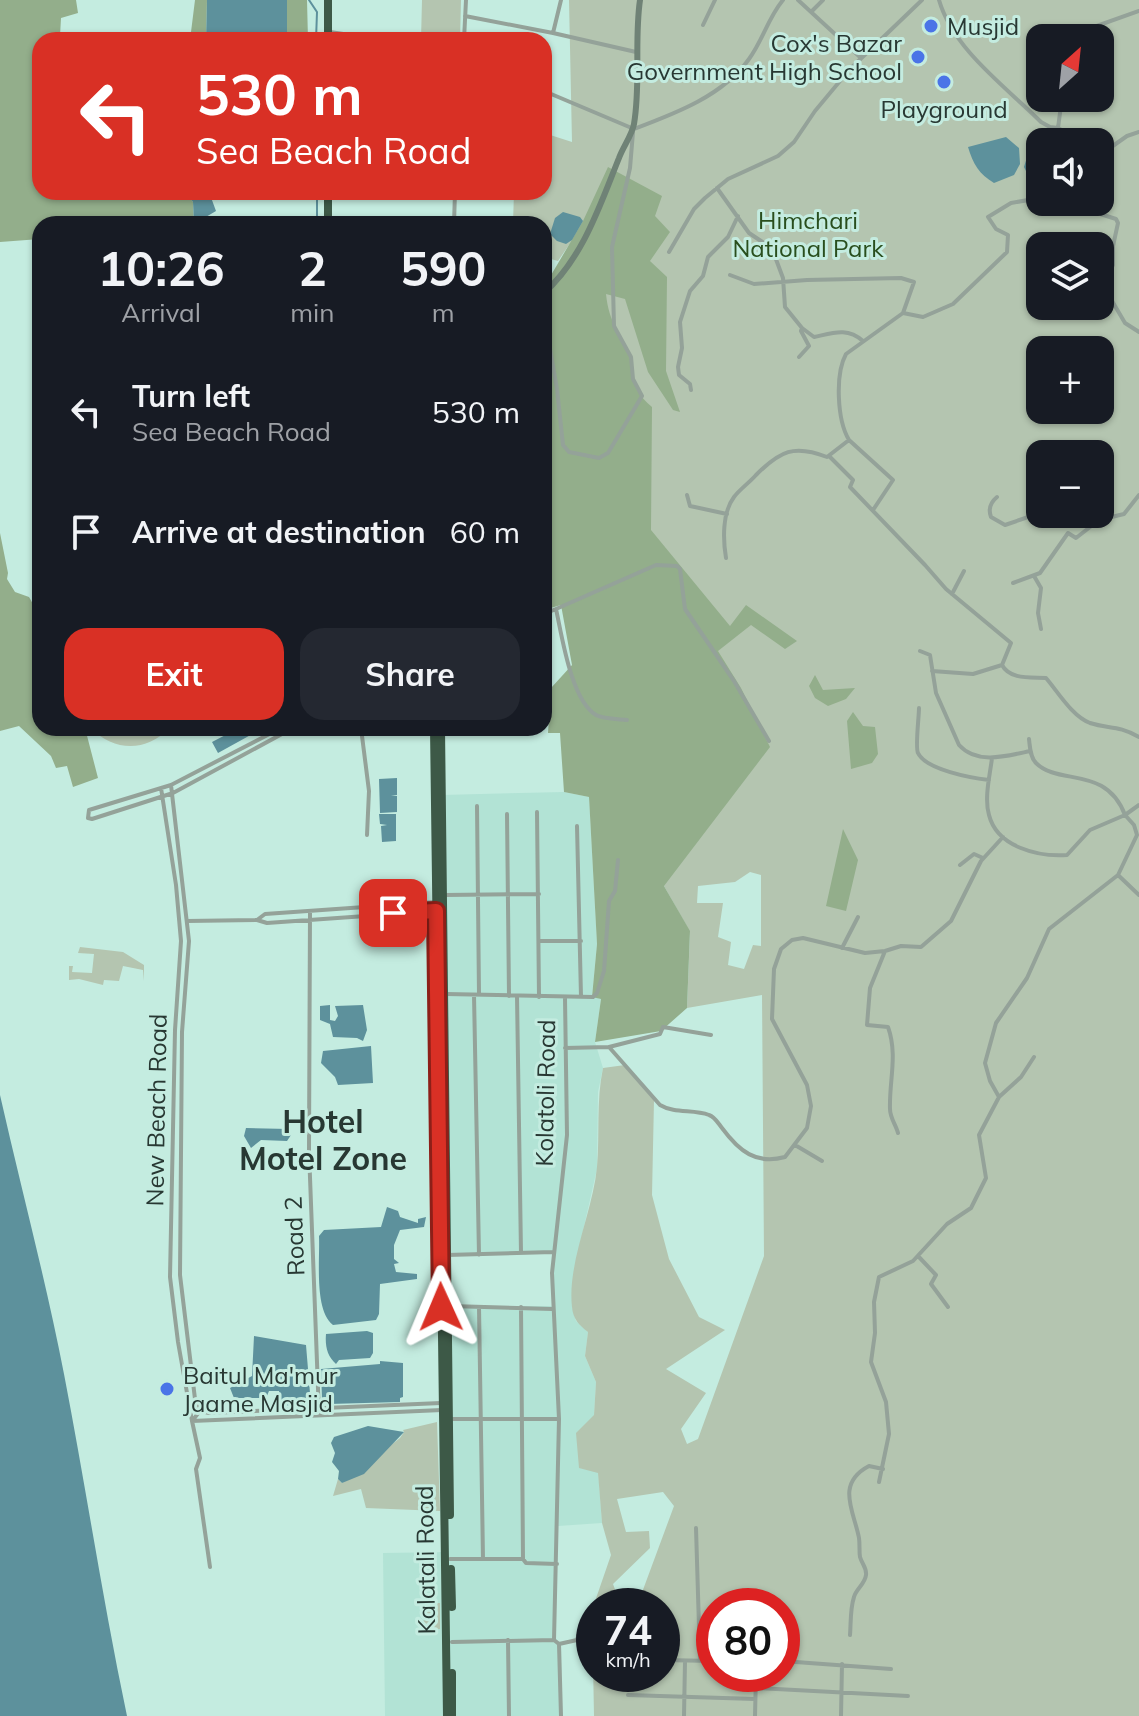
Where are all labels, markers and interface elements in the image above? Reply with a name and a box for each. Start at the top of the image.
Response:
place label: Musjid [947,11,1019,41]
marker: Musjid [922,17,940,35]
north arrow [1026,24,1114,112]
map controls [1026,24,1114,528]
place label: Cox's Bazar Government High School [627,28,902,86]
marker: Cox's Bazar Government High School [909,48,927,66]
text: 530 m [196,59,363,129]
icon: left [64,64,168,168]
marker: Playground [935,73,953,91]
place label: Playground [880,94,1008,124]
text: Sea Beach Road [196,128,471,173]
button: sound [1026,128,1114,216]
park label: Himchari National Park [732,205,884,263]
button: layers [1026,232,1114,320]
text: 10:26 [98,238,225,298]
text: 2 [298,238,327,298]
text: 590 [400,238,486,298]
text: Arrival [121,296,201,329]
text: min [290,296,334,329]
text: m [432,296,455,329]
button: + [1026,336,1114,424]
text: Turn left [132,377,250,415]
icon: left [64,390,108,434]
text: 530 m [432,393,520,431]
text: Sea Beach Road [132,415,331,448]
button: − [1026,440,1114,528]
icon: arrive [64,510,108,554]
text: Arrive at destination [132,513,426,551]
text: 60 m [450,513,520,551]
button: Exit [64,628,284,720]
button: Share [300,628,520,720]
pin [359,879,427,947]
icon: arrive [371,891,415,935]
street label: New Beach Road [139,1013,173,1207]
street label: Kolatoli Road [529,1019,561,1167]
district label: Hotel Motel Zone [239,1101,407,1178]
street label: Road 2 [278,1196,310,1276]
position arrow [399,1265,483,1349]
place label: Baitul Ma'mur Jaame Masjid [183,1360,338,1418]
marker: Baitul Ma'mur Jaame Masjid [158,1380,176,1398]
street label: Kalatali Road [409,1485,441,1635]
speed limit sign: 80 [696,1588,800,1692]
text: 74 [604,1605,652,1655]
text: km/h [605,1647,651,1672]

